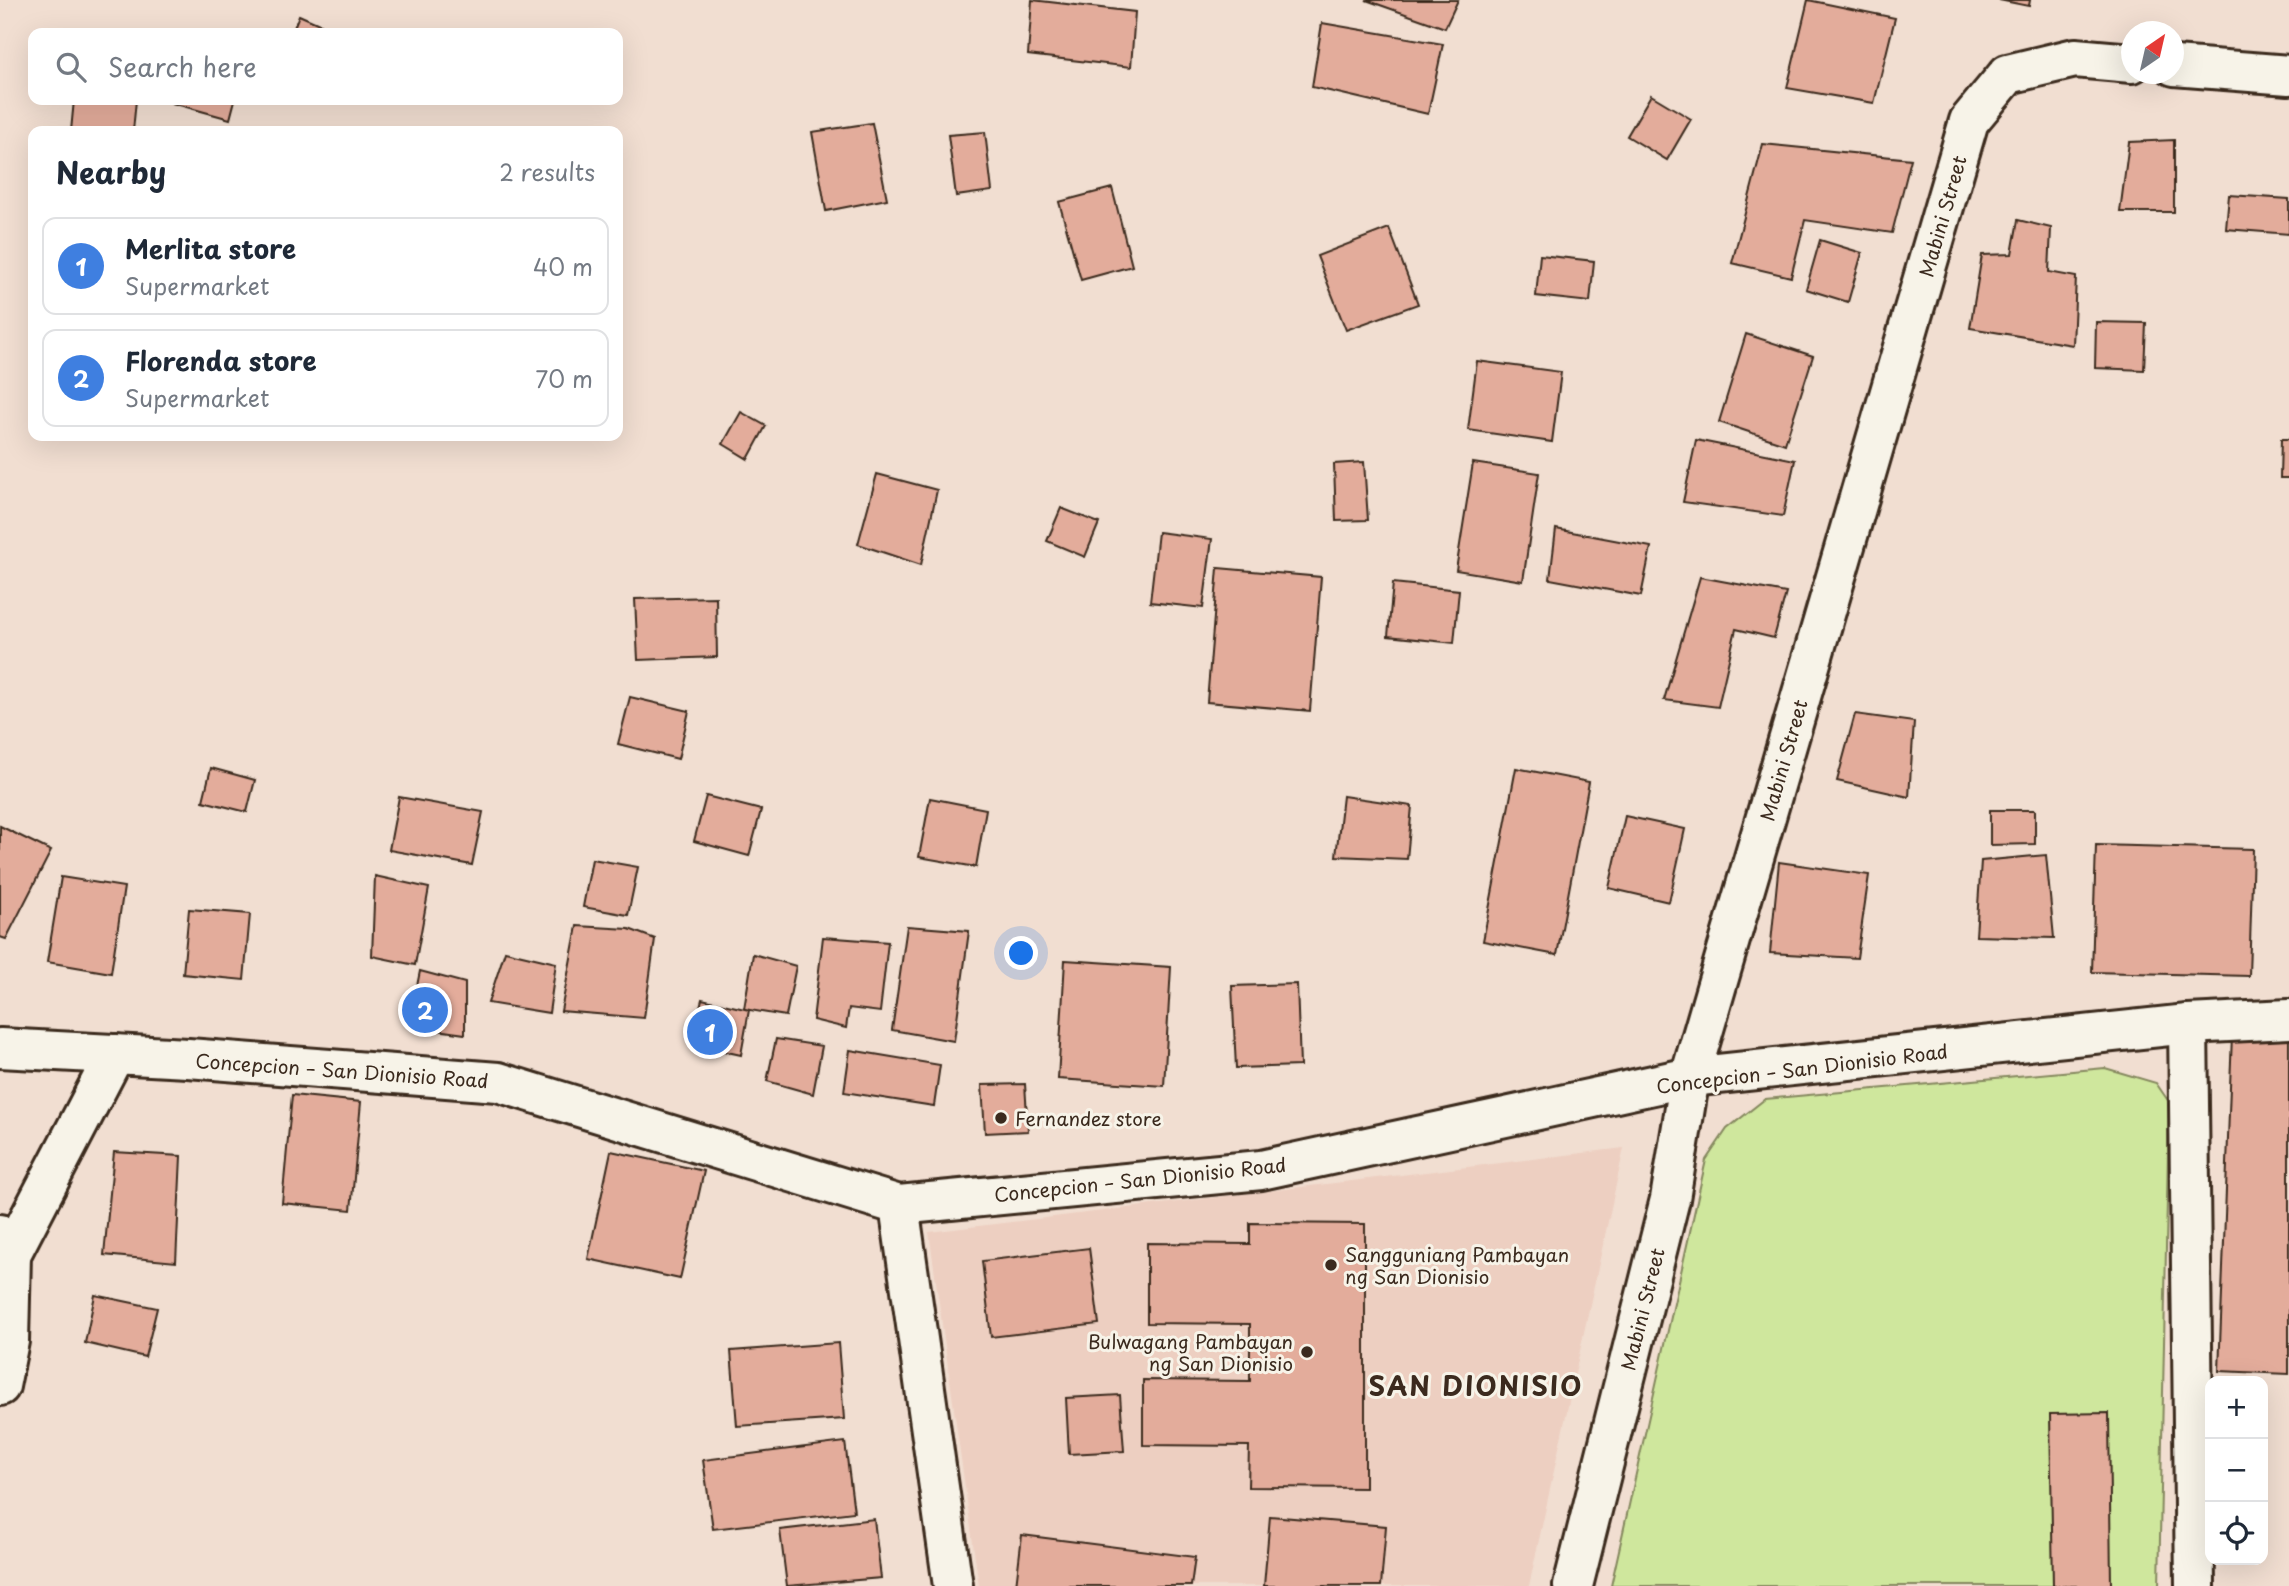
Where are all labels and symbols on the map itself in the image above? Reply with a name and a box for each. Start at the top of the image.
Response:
north arrow [2121,21,2184,84]
street label: Mabini Street [1911,152,1973,280]
street label: Mabini Street [1752,696,1814,824]
your location [1004,936,1038,970]
pin: 2 [402,984,448,1036]
pin: 1 [687,1006,733,1058]
street label: Concepcion – San Dionisio Road [1655,1036,1949,1100]
street label: Concepcion – San Dionisio Road [195,1046,489,1094]
place label: Fernandez store [1015,1104,1162,1132]
marker: Fernandez store [993,1110,1009,1126]
street label: Concepcion – San Dionisio Road [993,1150,1287,1208]
place label: Sangguniang Pambayan ng San Dionisio [1345,1240,1569,1290]
street label: Mabini Street [1613,1245,1671,1373]
marker: Sangguniang Pambayan ng San Dionisio [1323,1257,1339,1273]
place label: Bulwagang Pambayan ng San Dionisio [1088,1327,1293,1377]
marker: Bulwagang Pambayan ng San Dionisio [1299,1344,1315,1360]
district label: SAN DIONISIO [1369,1366,1583,1405]

